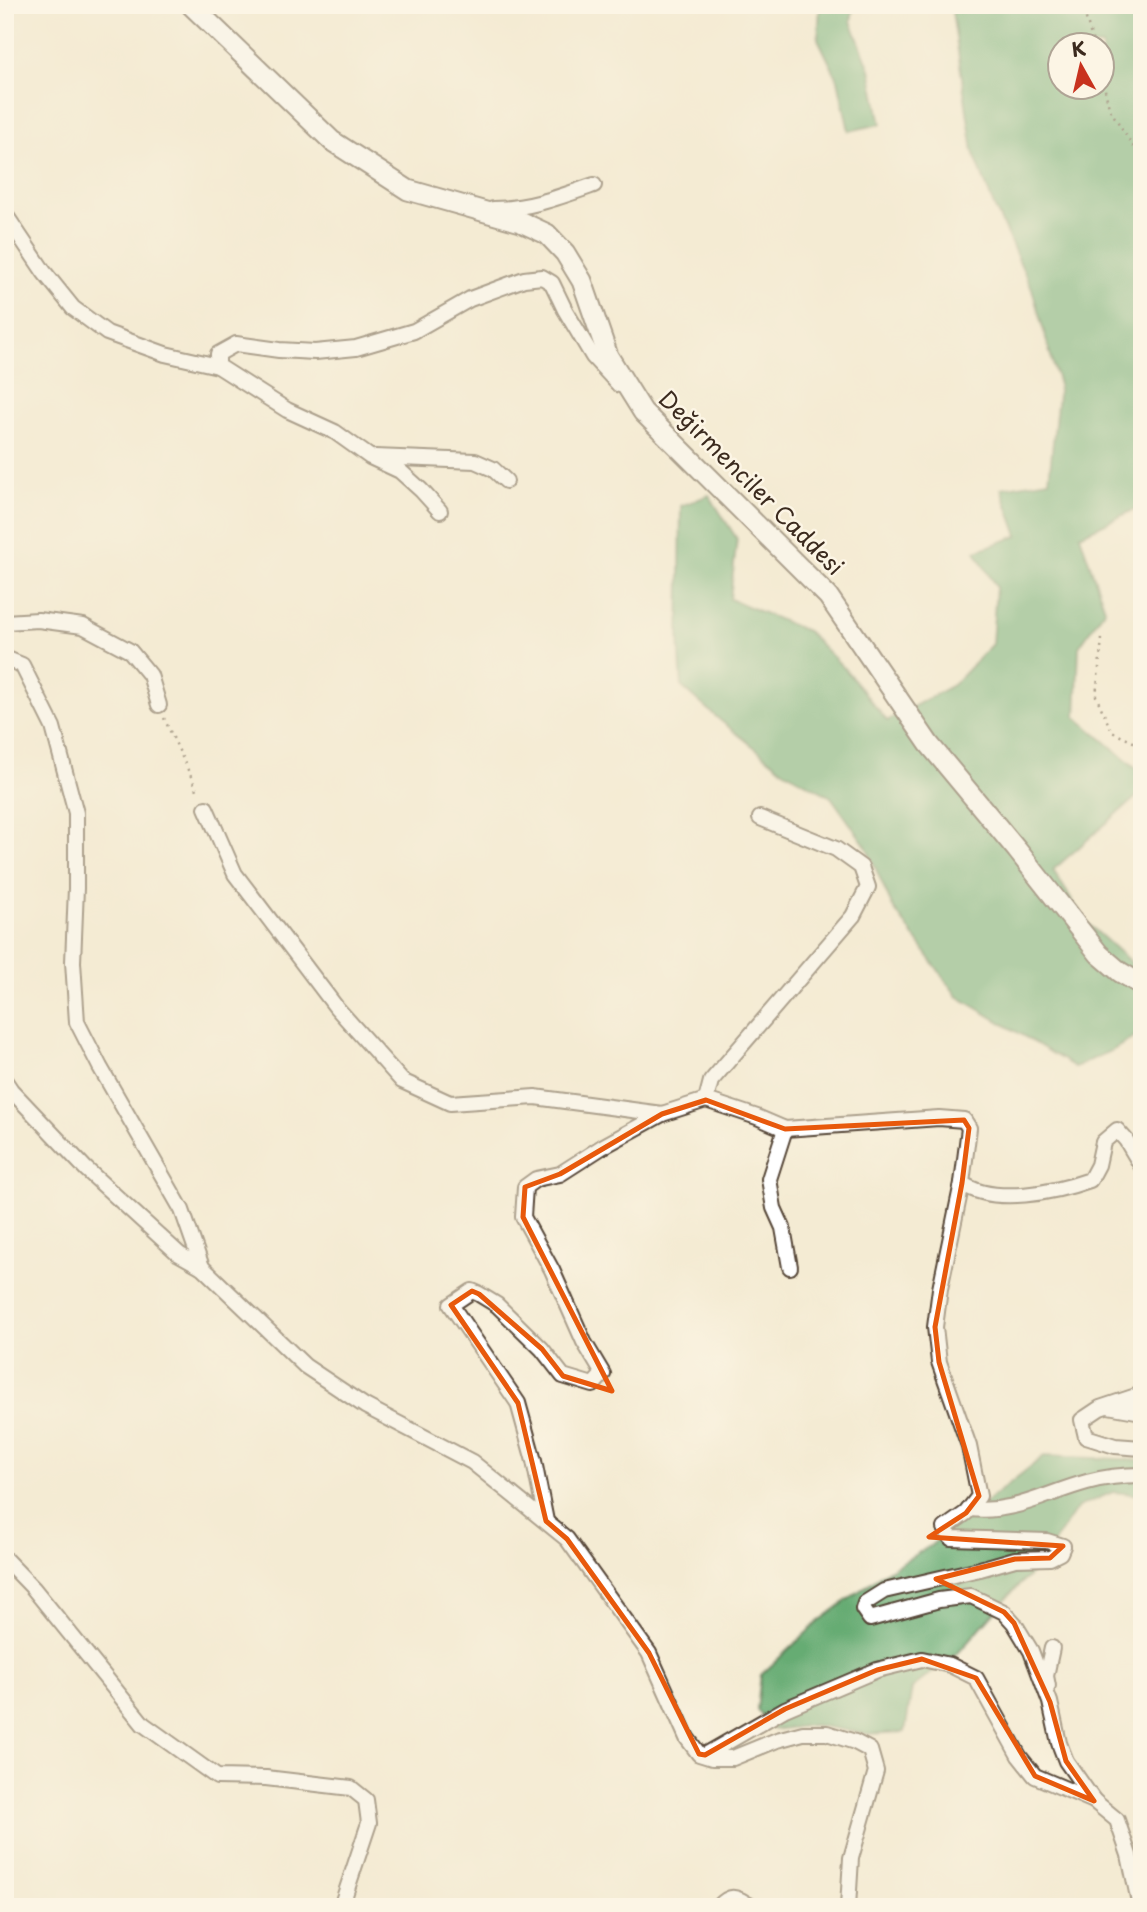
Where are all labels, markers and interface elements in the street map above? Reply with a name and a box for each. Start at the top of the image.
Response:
north arrow [1046,32,1116,102]
text: K [1070,33,1087,63]
street label: Değirmenciler Caddesi [651,381,853,583]

